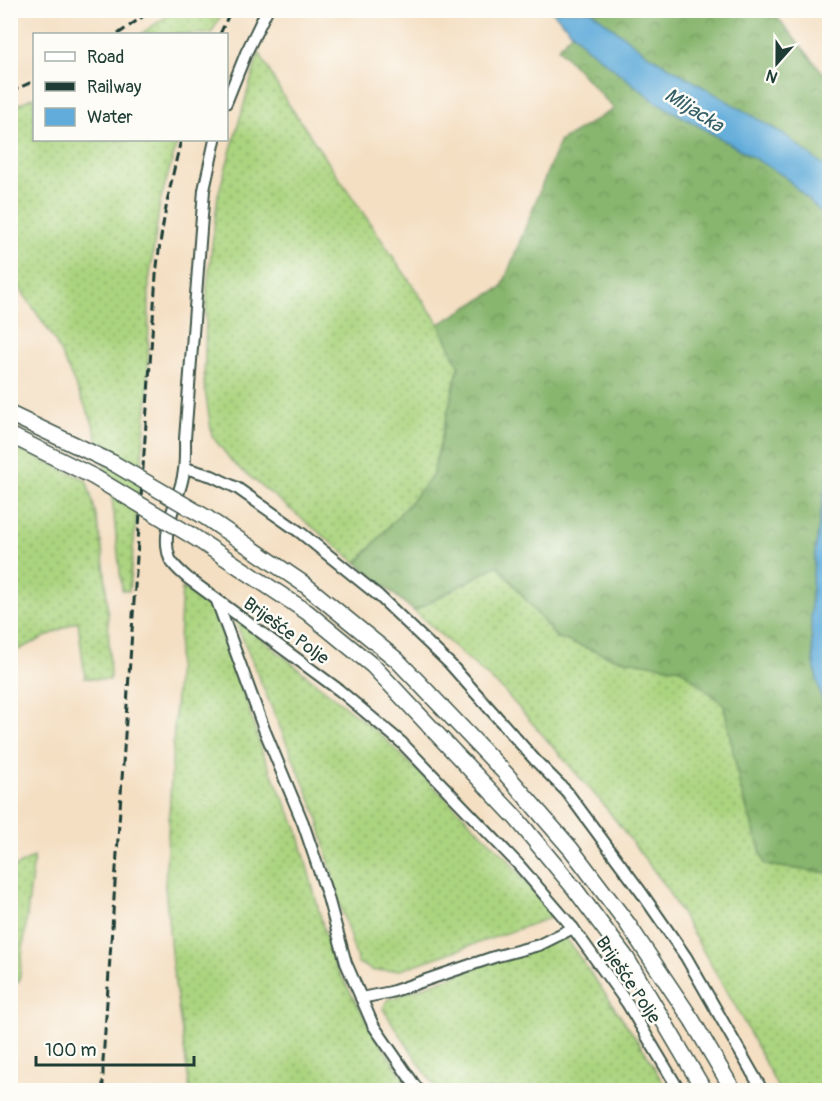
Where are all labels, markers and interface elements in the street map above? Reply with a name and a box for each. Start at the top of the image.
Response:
legend [33,33,228,141]
north arrow [747,33,807,93]
text: Road [87,46,124,69]
text: N [763,65,781,87]
text: Railway [87,76,142,99]
water label: Miljacka [660,82,729,139]
text: Water [87,106,133,129]
street label: Briješće Polje [239,592,333,670]
street label: Briješće Polje [590,932,666,1028]
scale bar [36,1029,194,1067]
text: 100 m [45,1039,97,1062]

